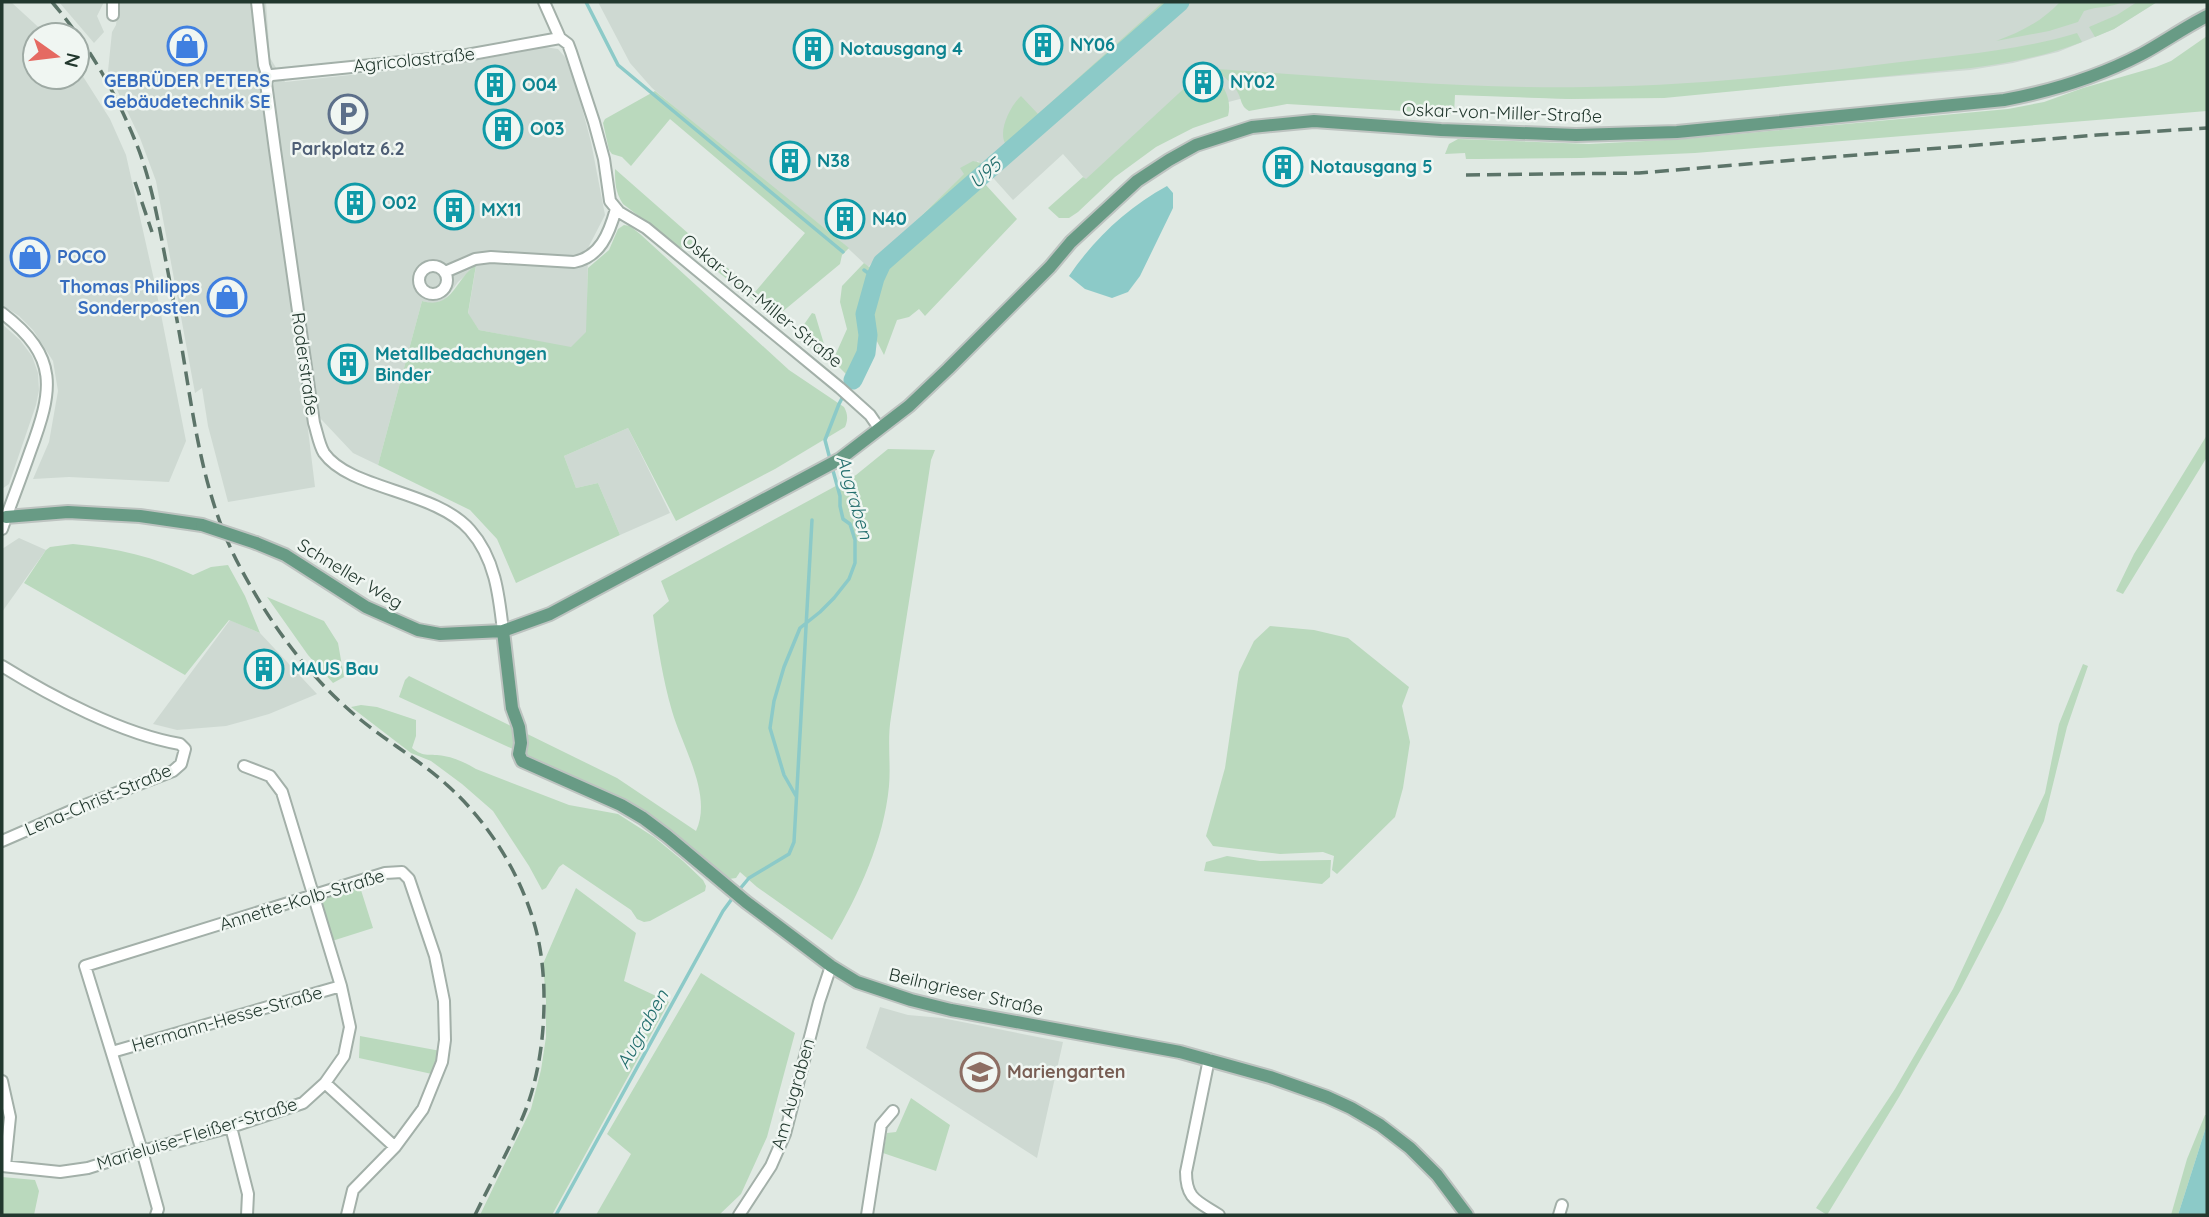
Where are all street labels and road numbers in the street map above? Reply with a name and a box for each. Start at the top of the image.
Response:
street label: Agricolastraße [352,42,476,77]
street label: Oskar-von-Miller-Straße [1402,98,1602,127]
street label: Oskar-von-Miller-Straße [677,229,847,373]
street label: Roderstraße [287,311,324,417]
street label: Schneller Weg [293,533,407,614]
street label: Lena-Christ-Straße [21,758,175,841]
street label: Annette-Kolb-Straße [216,863,387,936]
street label: Beilngrieser Straße [887,963,1046,1020]
street label: Hermann-Hesse-Straße [129,980,325,1057]
street label: Am Augraben [766,1035,819,1152]
street label: Marieluise-Fleißer-Straße [94,1092,300,1175]

